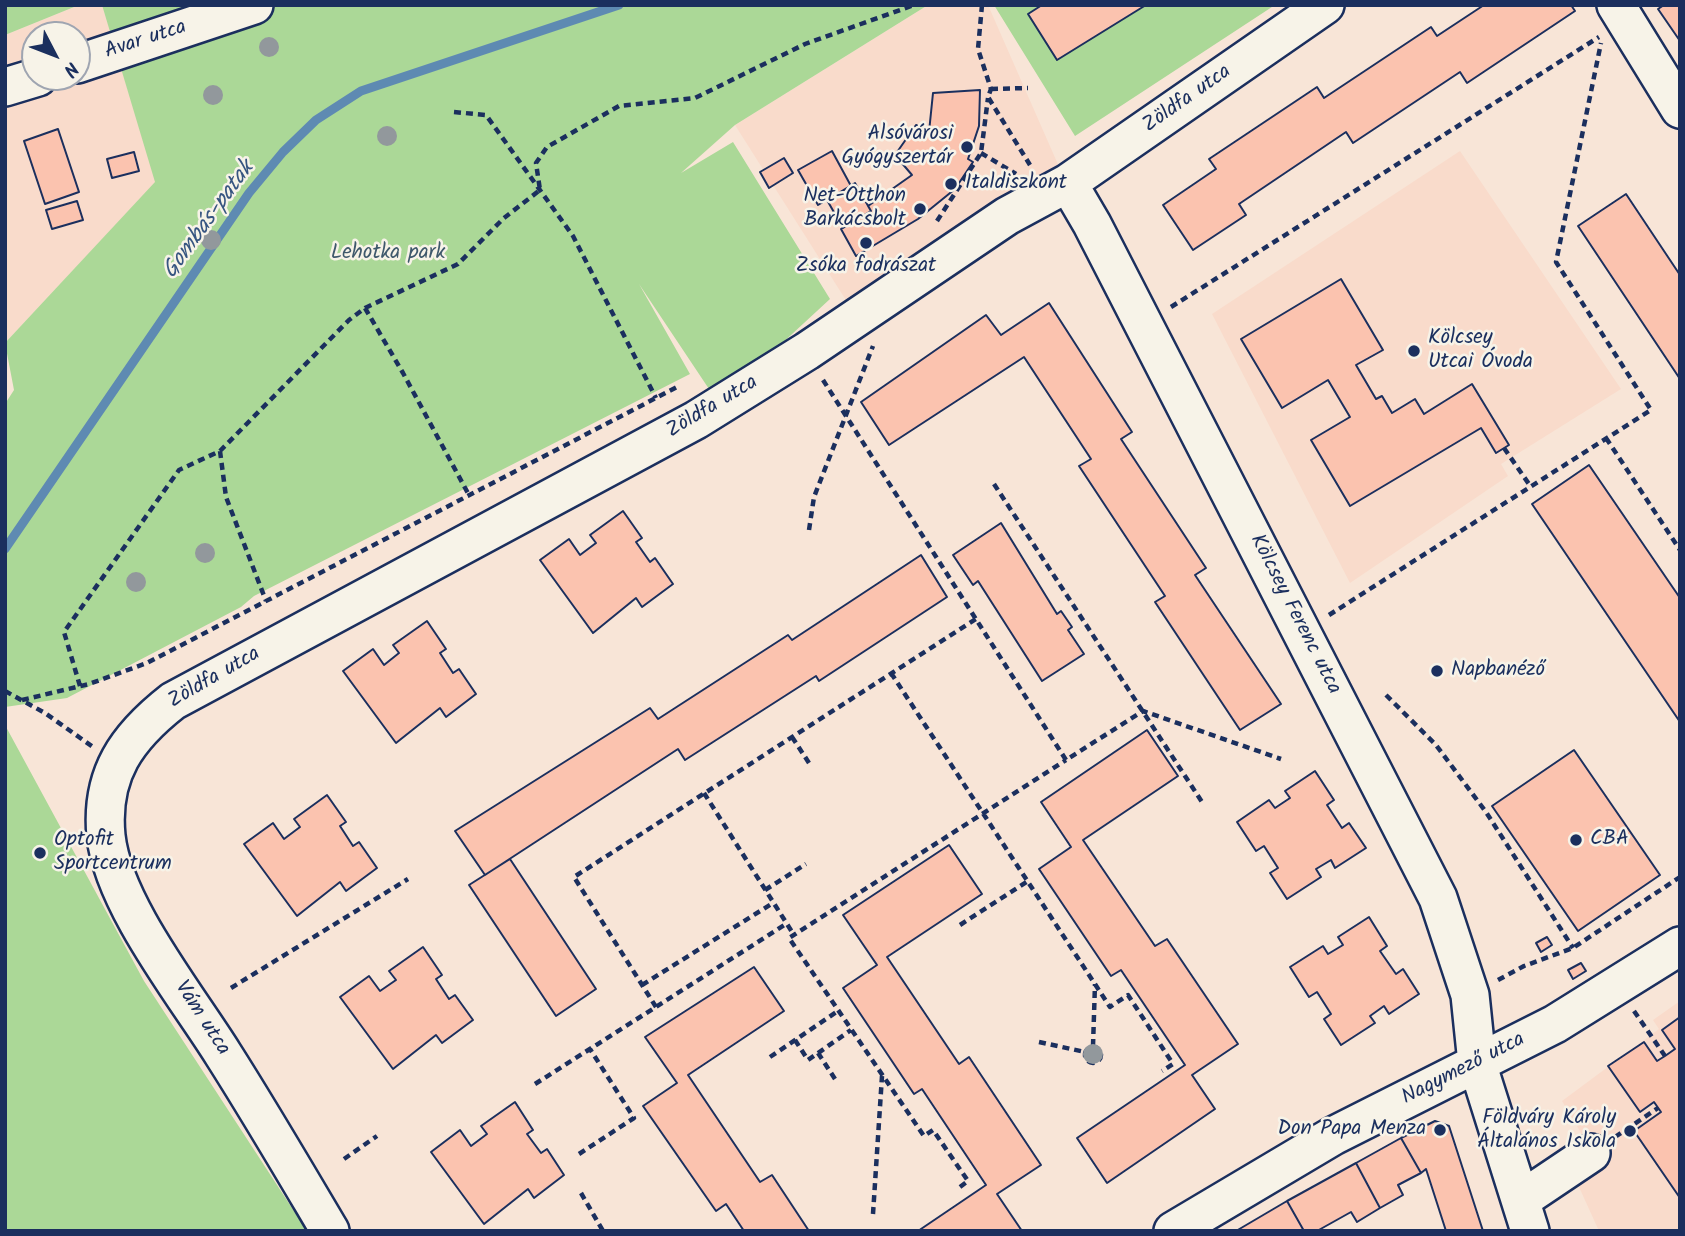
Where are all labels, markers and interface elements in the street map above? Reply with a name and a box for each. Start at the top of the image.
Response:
street label: Avar utca [102,16,190,66]
north arrow [21,21,91,91]
text: N [55,54,85,83]
street label: Zöldfa utca [1139,61,1237,139]
place label: Alsóvárosi Gyógyszertár [841,122,953,172]
marker: Alsóvárosi Gyógyszertár [959,139,975,155]
water label: Gombás-patak [158,157,262,285]
place label: Italdiszkont [965,171,1067,197]
marker: Italdiszkont [943,176,959,192]
place label: Net-Otthon Barkácsbolt [803,184,906,234]
marker: Net-Otthon Barkácsbolt [912,201,928,217]
marker: Zsóka fodrászat [858,235,874,251]
park label: Lehotka park [331,241,445,267]
place label: Zsóka fodrászat [796,254,936,280]
place label: Kölcsey Utcai Óvoda [1428,326,1533,376]
marker: Kölcsey Utcai Óvoda [1406,343,1422,359]
street label: Zöldfa utca [663,371,763,445]
street label: Kölcsey Ferenc utca [1243,531,1345,699]
street label: Zöldfa utca [165,643,265,715]
place label: Napbanéző [1451,658,1545,684]
marker: Napbanéző [1429,663,1445,679]
place label: CBA [1590,827,1629,853]
place label: Optofit Sportcentrum [54,828,172,878]
marker: CBA [1568,832,1584,848]
marker: Optofit Sportcentrum [32,845,48,861]
street label: Vám utca [168,977,234,1061]
street label: Nagymező utca [1398,1028,1530,1112]
place label: Földváry Károly Általános Iskola [1477,1106,1616,1156]
place label: Don Papa Menza [1277,1117,1426,1143]
marker: Don Papa Menza [1432,1122,1448,1138]
marker: Földváry Károly Általános Iskola [1622,1123,1638,1139]

